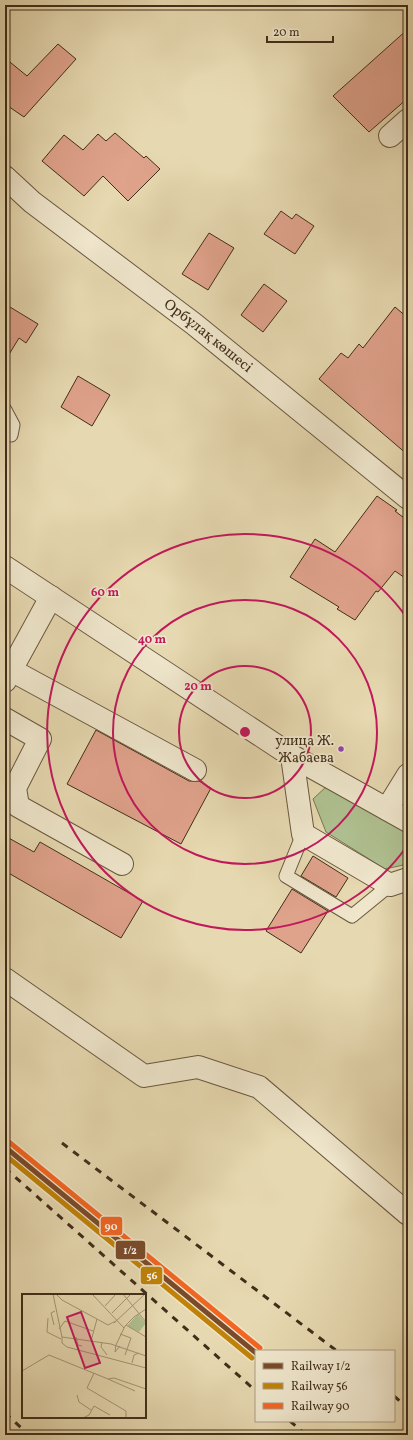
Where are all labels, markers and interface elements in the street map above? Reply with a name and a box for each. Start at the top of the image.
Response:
scale bar [267,18,333,44]
text: 20 m [273,25,300,41]
street label: Орбұлақ көшесі [159,294,257,378]
text: 60 m [91,585,119,601]
text: 40 m [138,632,167,648]
text: 20 m [184,679,212,695]
centre of rings [238,725,252,739]
place label: улица Ж. Жабаева [275,732,334,768]
marker: улица Ж. Жабаева [336,744,346,754]
line badge: 90 [100,1216,123,1236]
text: 90 [105,1220,118,1235]
line badge: 1/2 [115,1240,146,1260]
text: 1/2 [123,1244,137,1259]
line badge: 56 [140,1266,163,1285]
text: 56 [146,1269,158,1284]
inset map [22,1294,146,1418]
legend [255,1350,395,1422]
text: Railway 1/2 [291,1359,351,1375]
text: Railway 56 [291,1379,348,1395]
text: Railway 90 [291,1399,350,1415]

